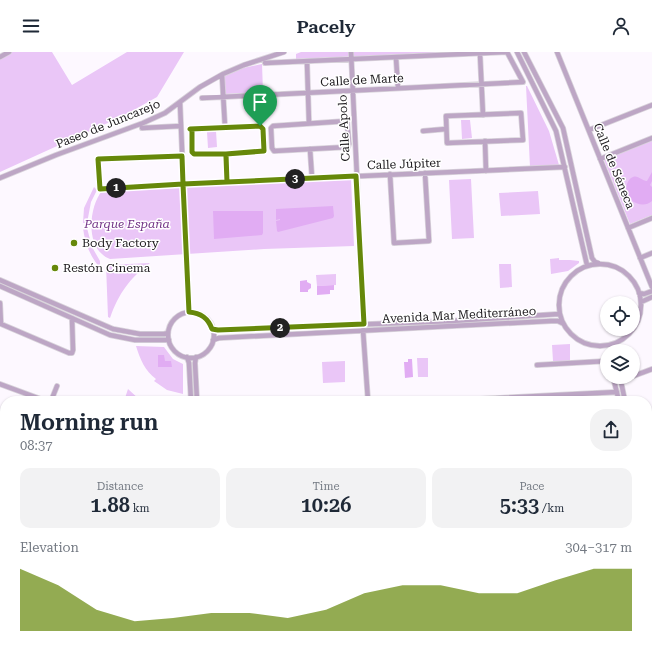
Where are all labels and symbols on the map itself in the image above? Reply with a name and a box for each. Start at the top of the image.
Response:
street label: Calle de Marte [320,71,404,89]
pin [243,85,277,126]
street label: Calle Apolo [335,94,353,162]
street label: Paseo de Juncarejo [54,97,162,151]
street label: Calle de Séneca [590,121,638,211]
street label: Calle Júpiter [367,156,441,172]
pin: 3 [285,169,305,189]
pin: 1 [106,178,126,198]
park label: Parque España [83,217,170,231]
place label: Body Factory [82,236,160,250]
marker: Body Factory [69,238,79,248]
place label: Restón Cinema [63,261,151,275]
marker: Restón Cinema [50,263,60,273]
street label: Avenida Mar Mediterráneo [382,304,536,326]
pin: 2 [270,318,290,338]

